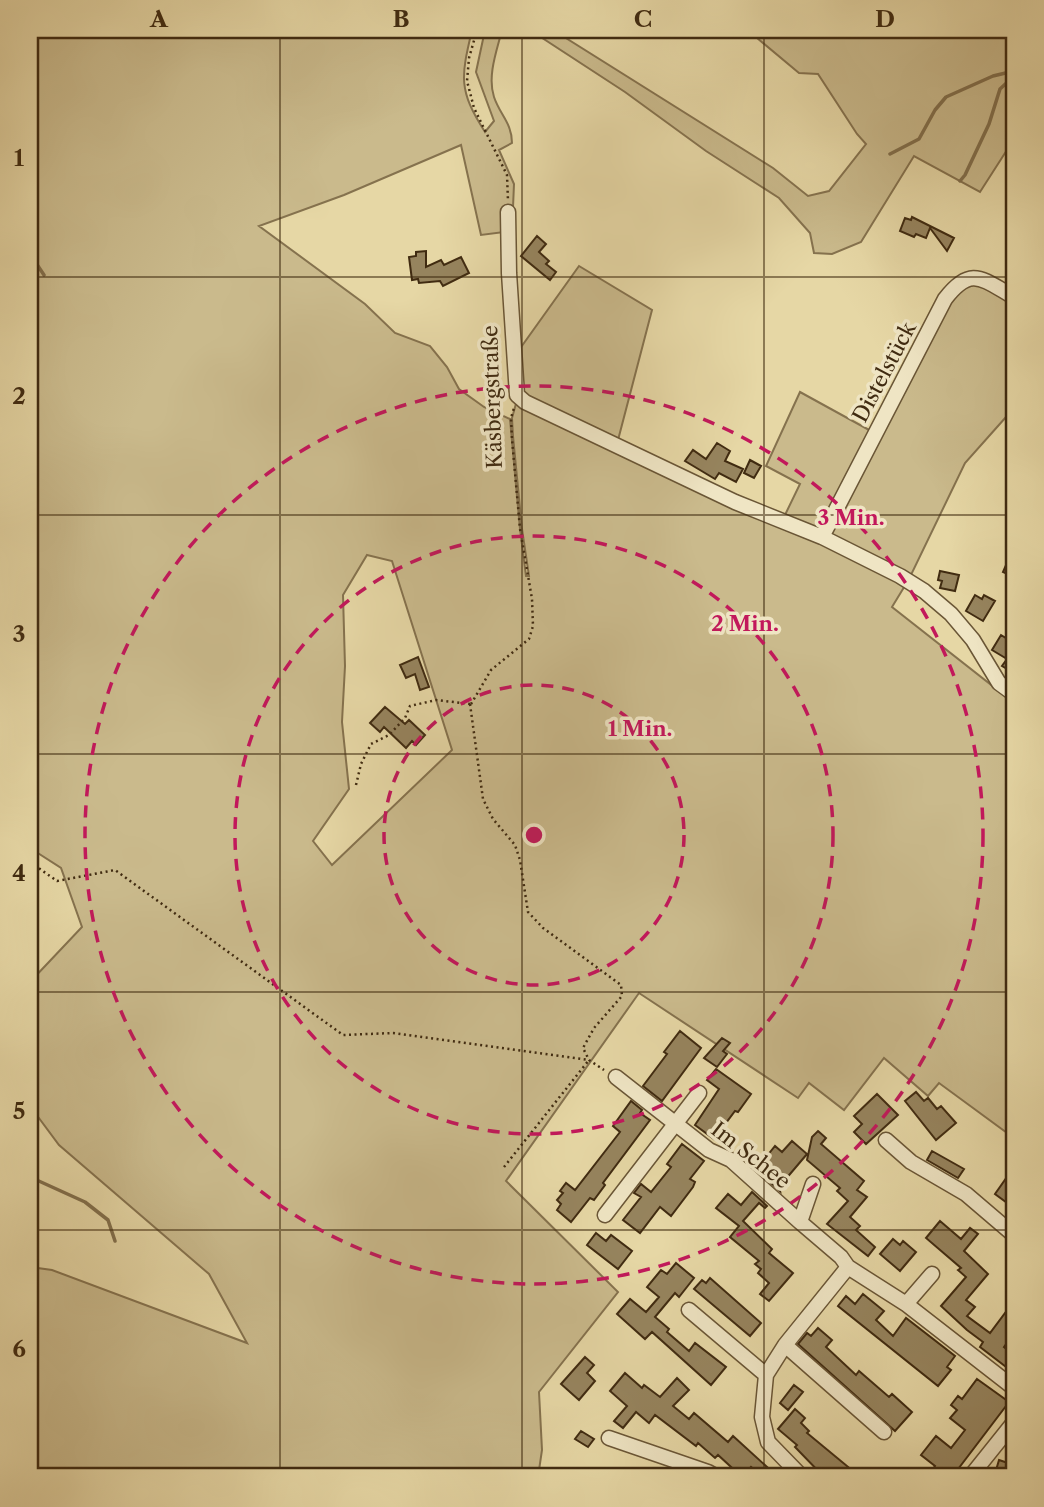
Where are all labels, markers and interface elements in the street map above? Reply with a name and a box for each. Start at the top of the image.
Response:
text: A [149,5,169,33]
text: B [392,5,410,33]
text: C [634,5,652,33]
text: D [875,5,895,33]
text: 1 [14,144,25,172]
street label: Distelstück [847,317,921,426]
street label: Käsbergstraße [477,325,507,469]
text: 2 [12,382,26,410]
text: 3 Min. [817,505,885,530]
text: 2 Min. [711,611,779,636]
text: 3 [13,620,26,648]
text: 1 Min. [608,716,672,741]
centre of rings [522,823,546,847]
text: 4 [12,859,26,887]
text: 5 [13,1097,25,1125]
street label: Im Schee [707,1116,795,1194]
text: 6 [12,1335,26,1363]

